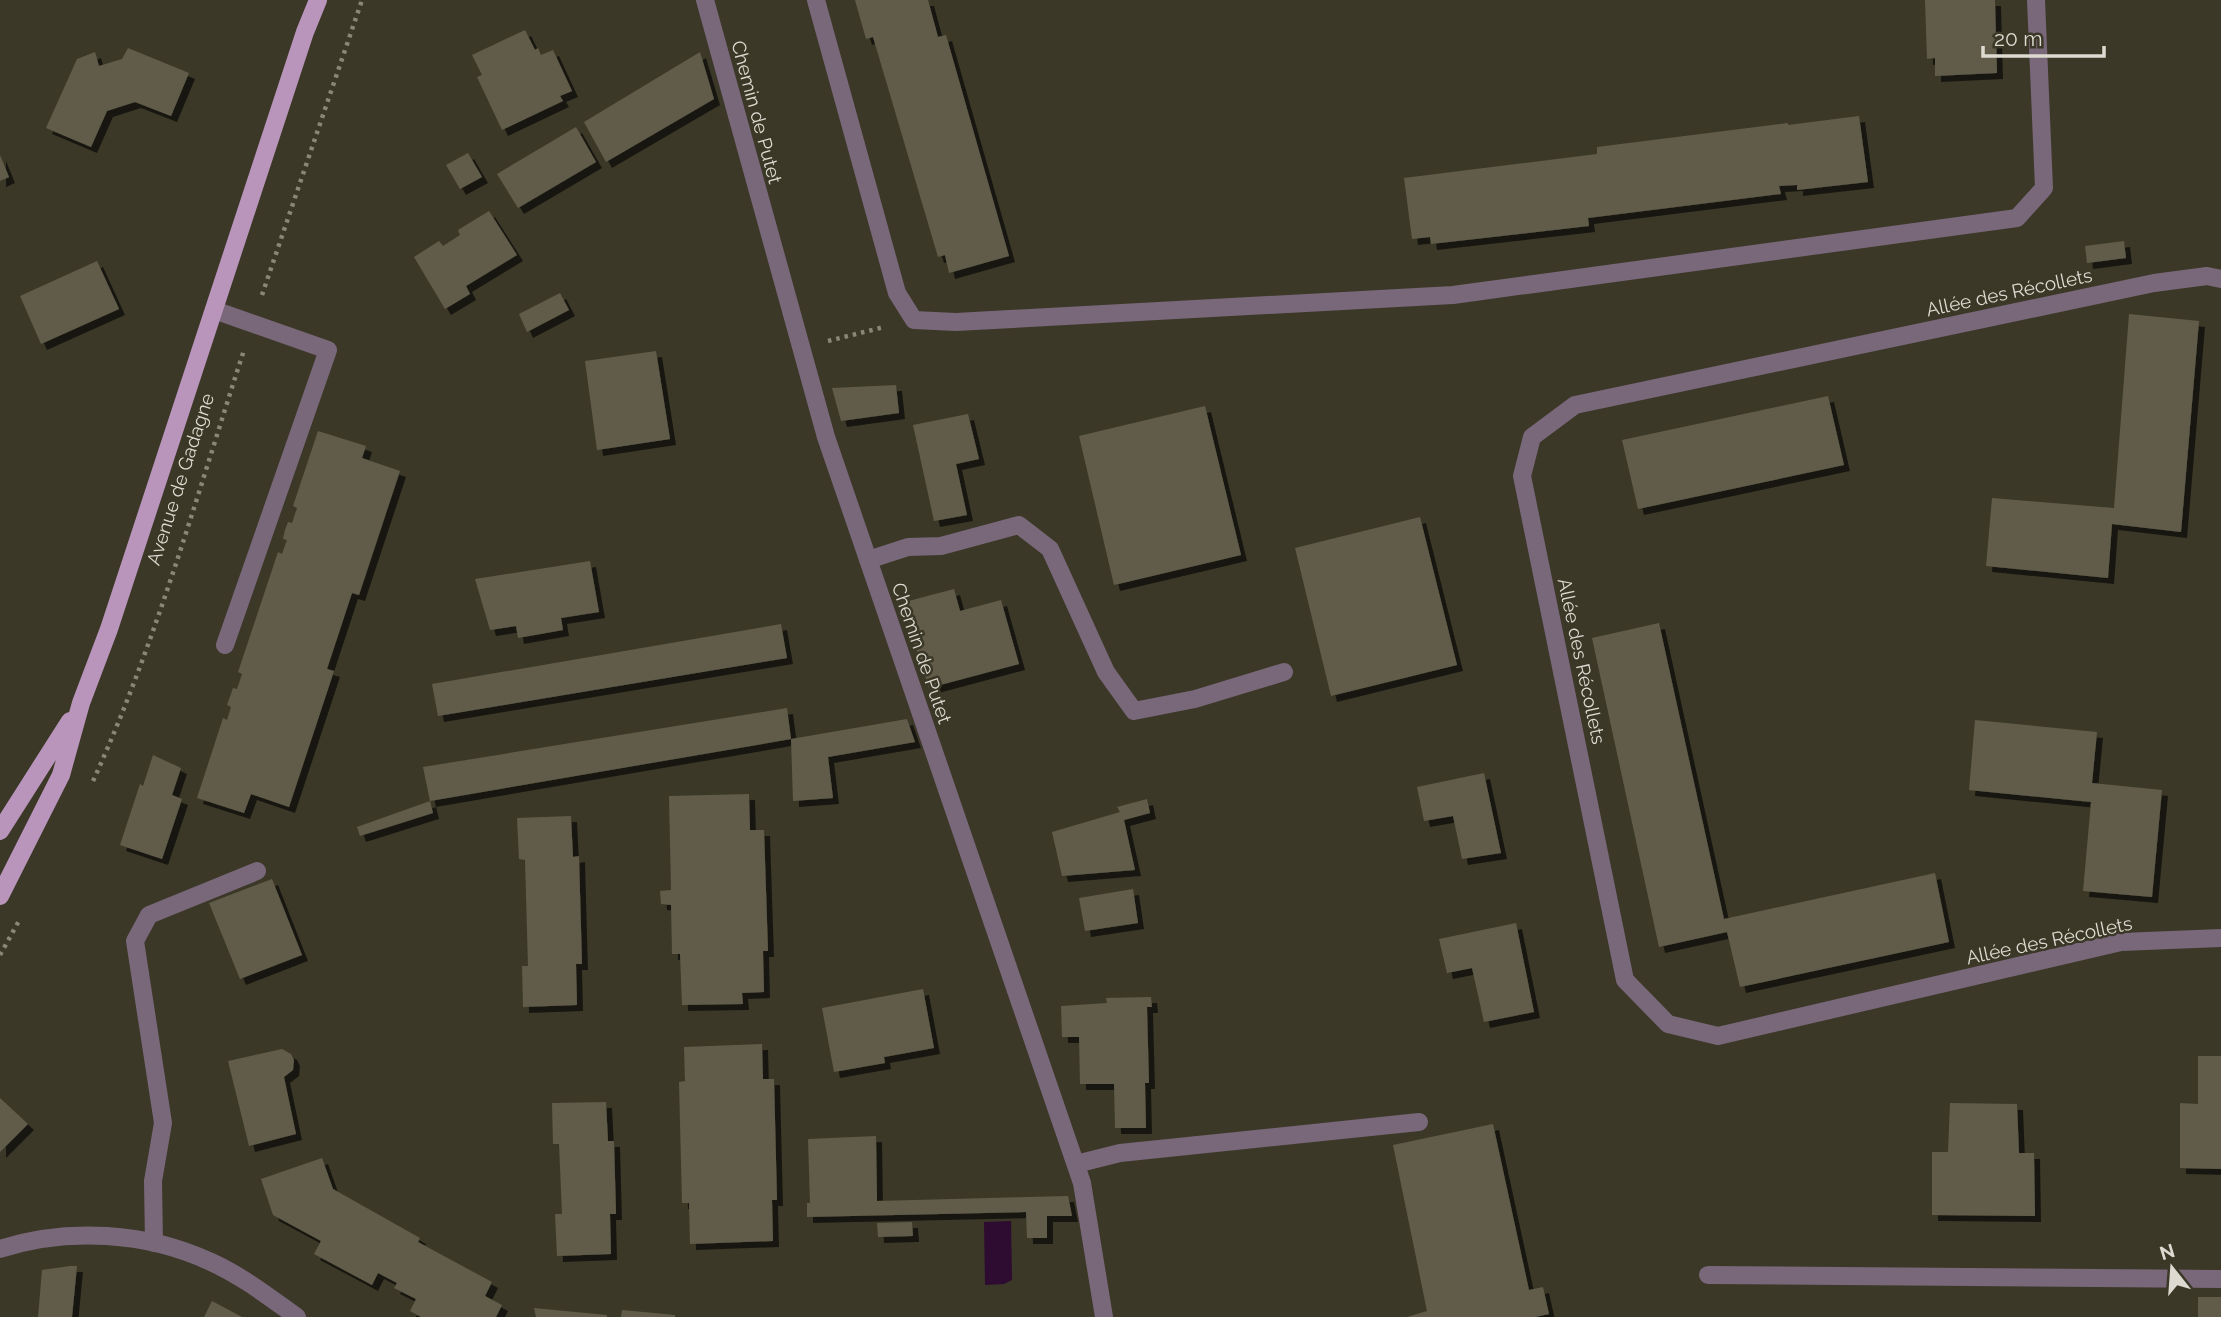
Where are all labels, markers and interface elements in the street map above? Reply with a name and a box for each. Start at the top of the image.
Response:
scale bar [1983,14,2104,58]
text: 20 m [1994,26,2042,51]
street label: Chemin de Putet [727,38,787,187]
street label: Allée des Récollets [1924,264,2094,320]
street label: Avenue de Gadagne [142,390,218,568]
street label: Allée des Récollets [1554,576,1610,746]
street label: Chemin de Putet [888,580,957,727]
street label: Allée des Récollets [1964,912,2134,968]
north arrow [2137,1233,2207,1303]
text: N [2157,1239,2177,1264]

